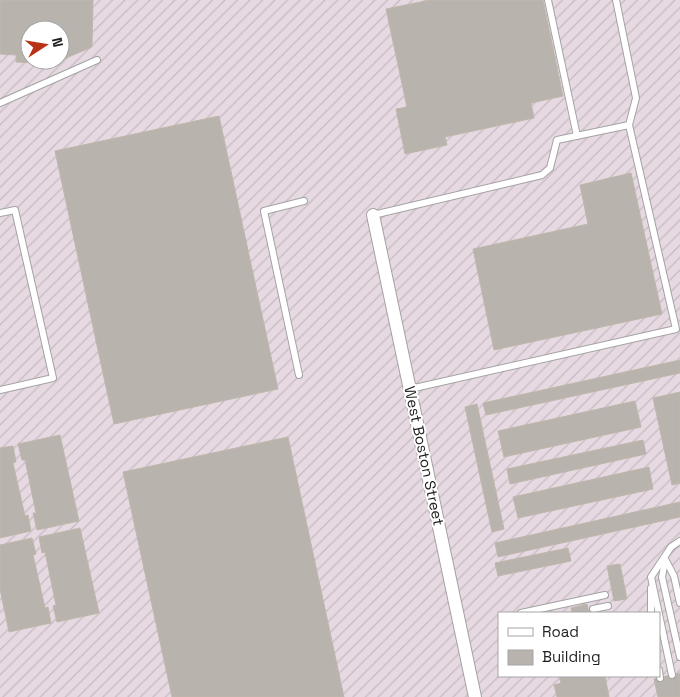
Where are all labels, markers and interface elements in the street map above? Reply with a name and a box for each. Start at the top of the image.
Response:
north arrow [20,20,70,70]
text: N [48,36,67,49]
street label: West Boston Street [400,384,449,527]
legend [498,612,660,677]
text: Road [542,622,579,641]
text: Building [542,647,601,666]

